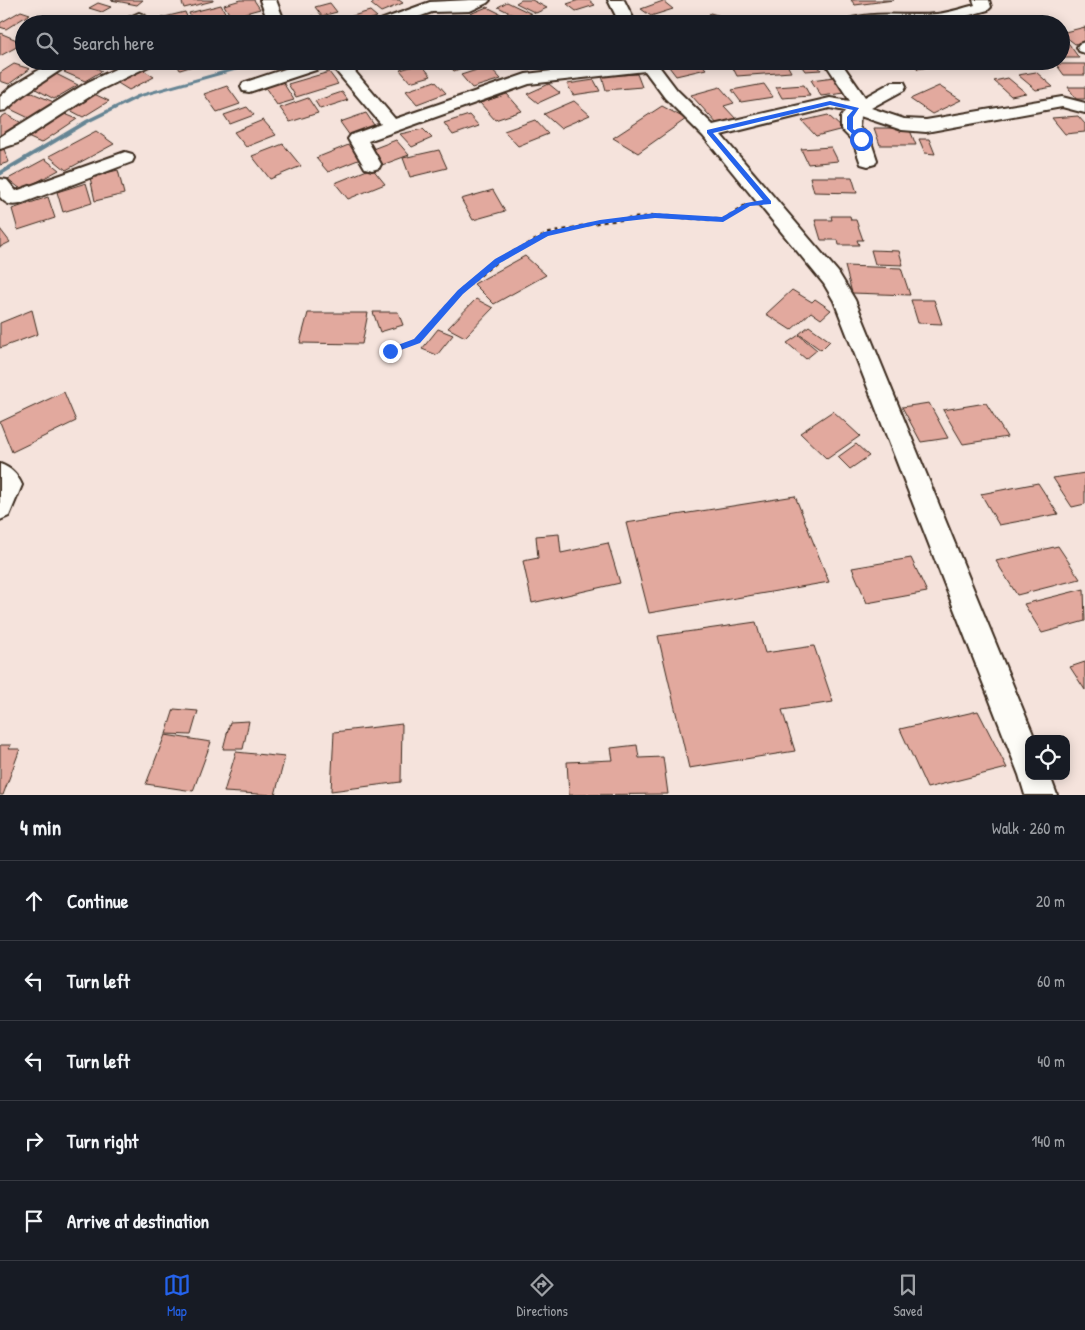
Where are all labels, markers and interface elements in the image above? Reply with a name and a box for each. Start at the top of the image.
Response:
search box [15,15,1070,70]
icon: search [33,29,61,57]
text: Search here [73,30,154,56]
route start [850,128,873,151]
route end [379,340,402,363]
map controls [1025,735,1070,780]
button: locate [1025,735,1070,780]
text: 4 min [20,813,61,842]
text: Walk · 260 m [992,817,1065,839]
icon: ahead [20,887,48,915]
text: Continue [67,888,128,914]
text: 20 m [1036,890,1065,912]
icon: left [20,967,48,995]
text: Turn left [67,968,130,994]
text: 60 m [1037,970,1065,992]
icon: left [20,1047,48,1075]
text: Turn left [67,1048,130,1074]
text: 40 m [1037,1050,1065,1072]
icon: right [20,1127,48,1155]
text: Turn right [67,1128,138,1154]
text: 140 m [1031,1130,1065,1152]
icon: arrive [20,1207,48,1235]
text: Arrive at destination [67,1208,209,1234]
tab: Map [163,1271,191,1320]
tab: Directions [516,1271,568,1320]
tab: Saved [894,1271,922,1320]

